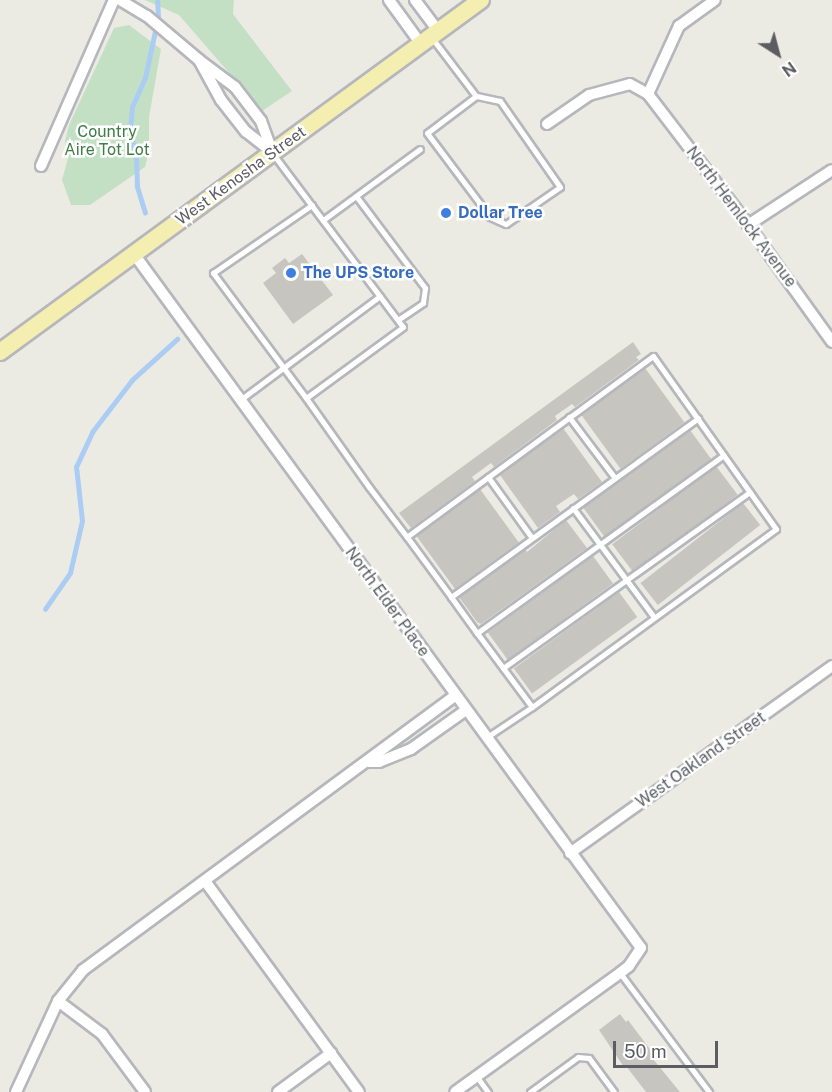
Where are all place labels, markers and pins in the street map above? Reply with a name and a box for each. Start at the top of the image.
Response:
place label: Dollar Tree [458,203,543,223]
marker: Dollar Tree [439,206,453,220]
place label: The UPS Store [303,263,414,283]
marker: The UPS Store [284,266,298,280]

